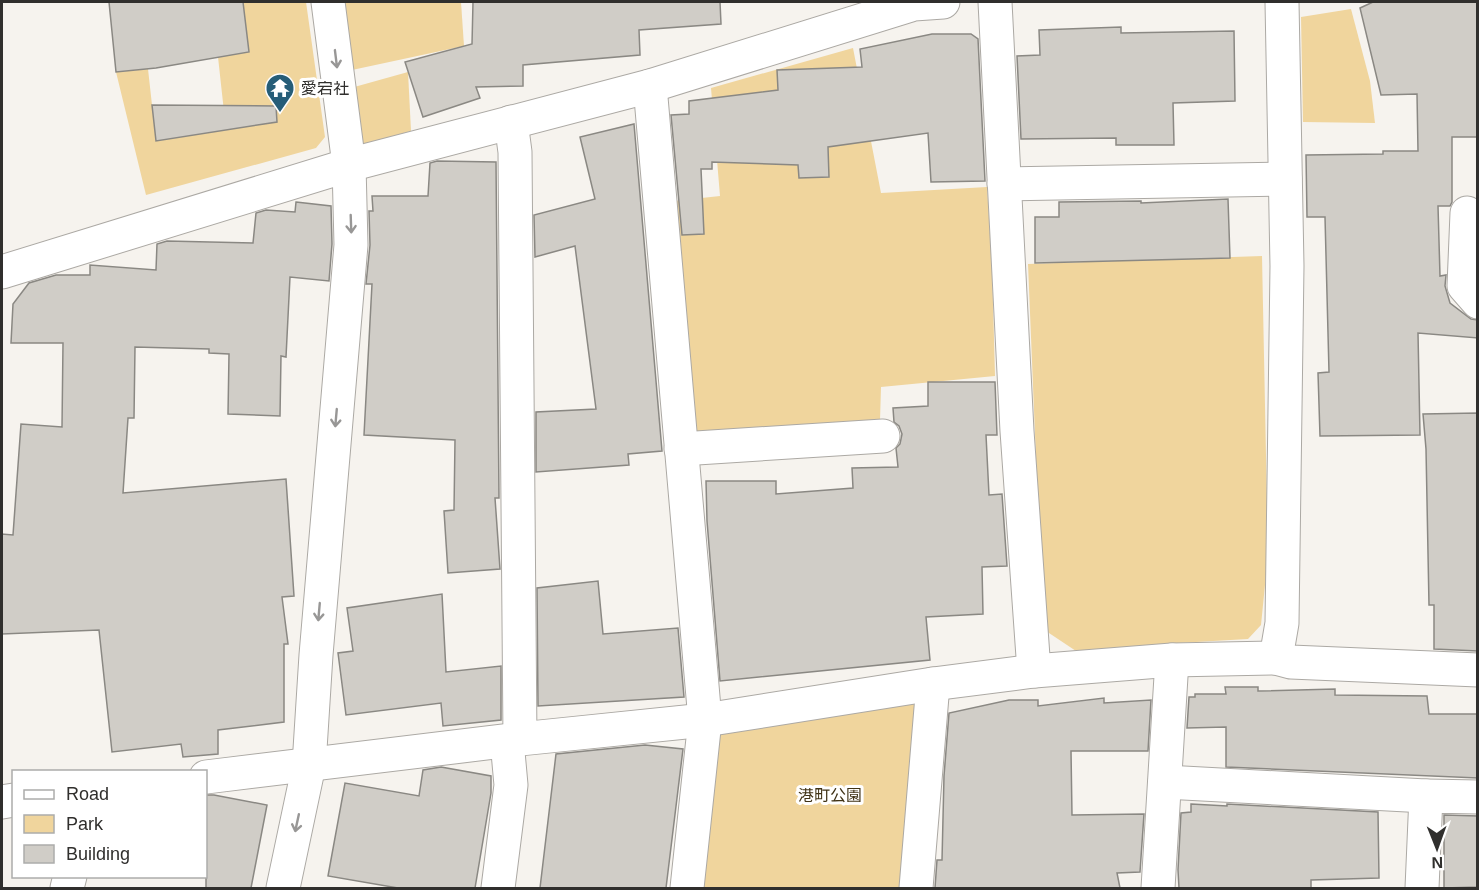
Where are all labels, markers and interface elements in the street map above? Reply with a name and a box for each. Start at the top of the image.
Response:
one-way arrow [331,49,342,69]
temple icon: 愛宕社 [264,72,296,114]
place label: 愛宕社 [301,80,349,97]
one-way arrow [345,213,356,233]
one-way arrow [330,408,341,427]
one-way arrow [313,602,324,622]
legend [12,770,207,878]
text: Road [66,784,109,804]
park label: 港町公園 [798,787,862,804]
one-way arrow [291,812,302,832]
text: Park [66,814,104,834]
north arrow [1407,818,1467,878]
text: Building [66,844,130,864]
text: N [1431,854,1443,871]

